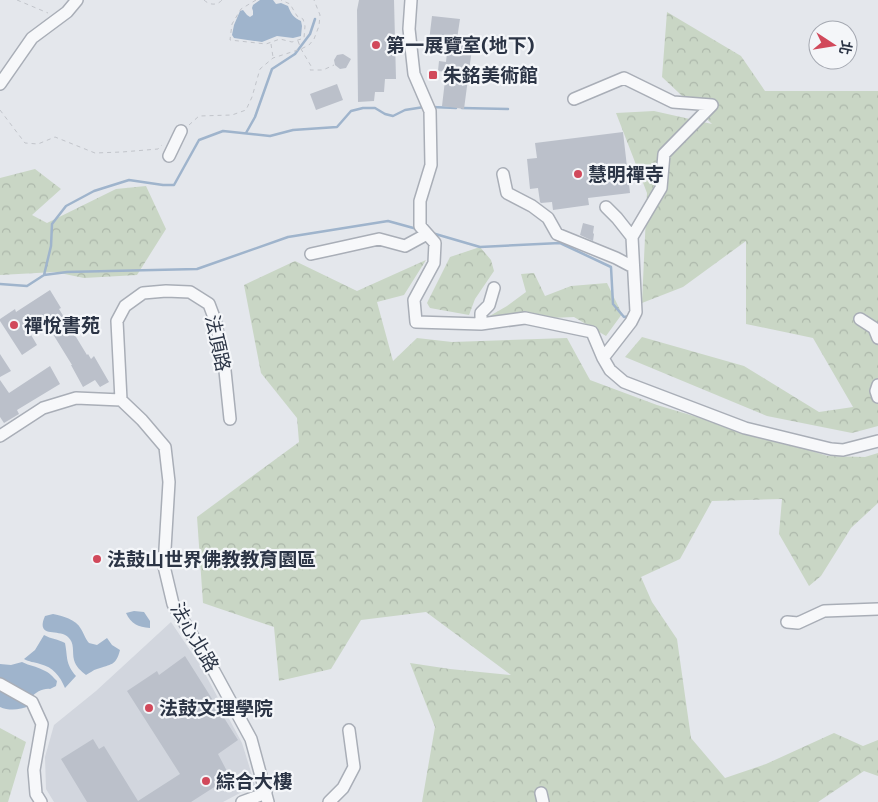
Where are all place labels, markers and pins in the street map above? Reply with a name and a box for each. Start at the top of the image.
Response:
place label: 第一展覽室(地下) [386,33,535,56]
marker: 第一展覽室(地下) [370,39,382,51]
place label: 朱銘美術館 [443,63,538,86]
marker: 朱銘美術館 [427,69,439,81]
place label: 慧明禪寺 [588,162,664,185]
marker: 慧明禪寺 [572,168,584,180]
place label: 禪悅書苑 [24,313,100,336]
marker: 禪悅書苑 [8,319,20,331]
place label: 法鼓山世界佛教教育園區 [107,547,316,570]
marker: 法鼓山世界佛教教育園區 [91,553,103,565]
place label: 法鼓文理學院 [159,696,273,719]
marker: 法鼓文理學院 [143,702,155,714]
place label: 綜合大樓 [216,769,292,792]
marker: 綜合大樓 [200,775,212,787]

